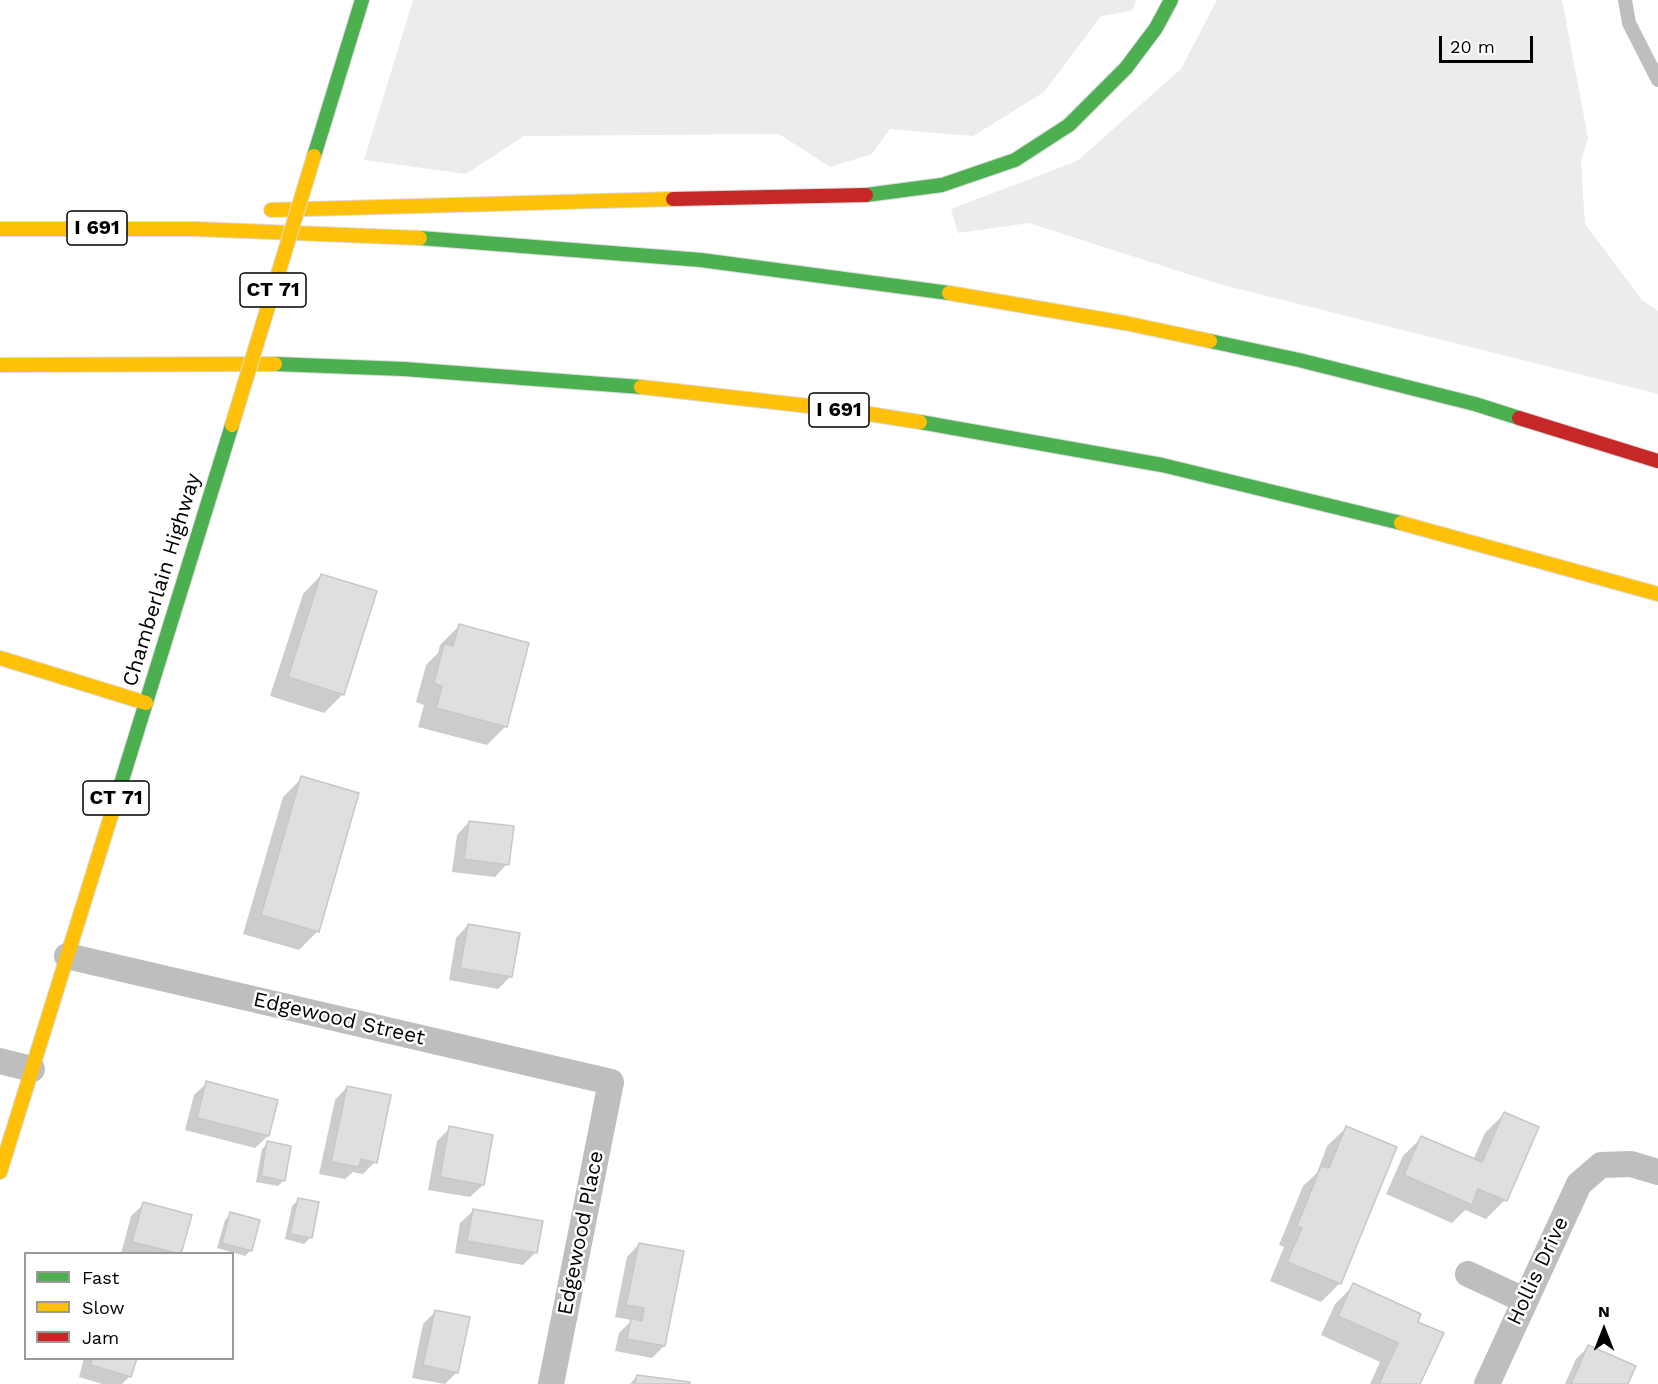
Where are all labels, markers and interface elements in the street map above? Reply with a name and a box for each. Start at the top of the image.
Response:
scale bar [1442,24,1536,62]
text: 20 m [1450,36,1495,57]
road number: I 691 [67,211,127,245]
road number: CT 71 [240,273,306,307]
road number: I 691 [809,393,869,427]
street label: Chamberlain Highway [118,470,206,690]
road number: CT 71 [83,781,149,815]
street label: Edgewood Street [251,987,427,1051]
street label: Edgewood Place [553,1149,609,1317]
street label: Hollis Drive [1502,1213,1574,1329]
legend [24,1252,234,1360]
text: Fast [82,1267,119,1288]
text: Slow [82,1297,125,1318]
north arrow [1574,1300,1634,1360]
text: N [1598,1302,1610,1321]
text: Jam [82,1327,119,1348]

